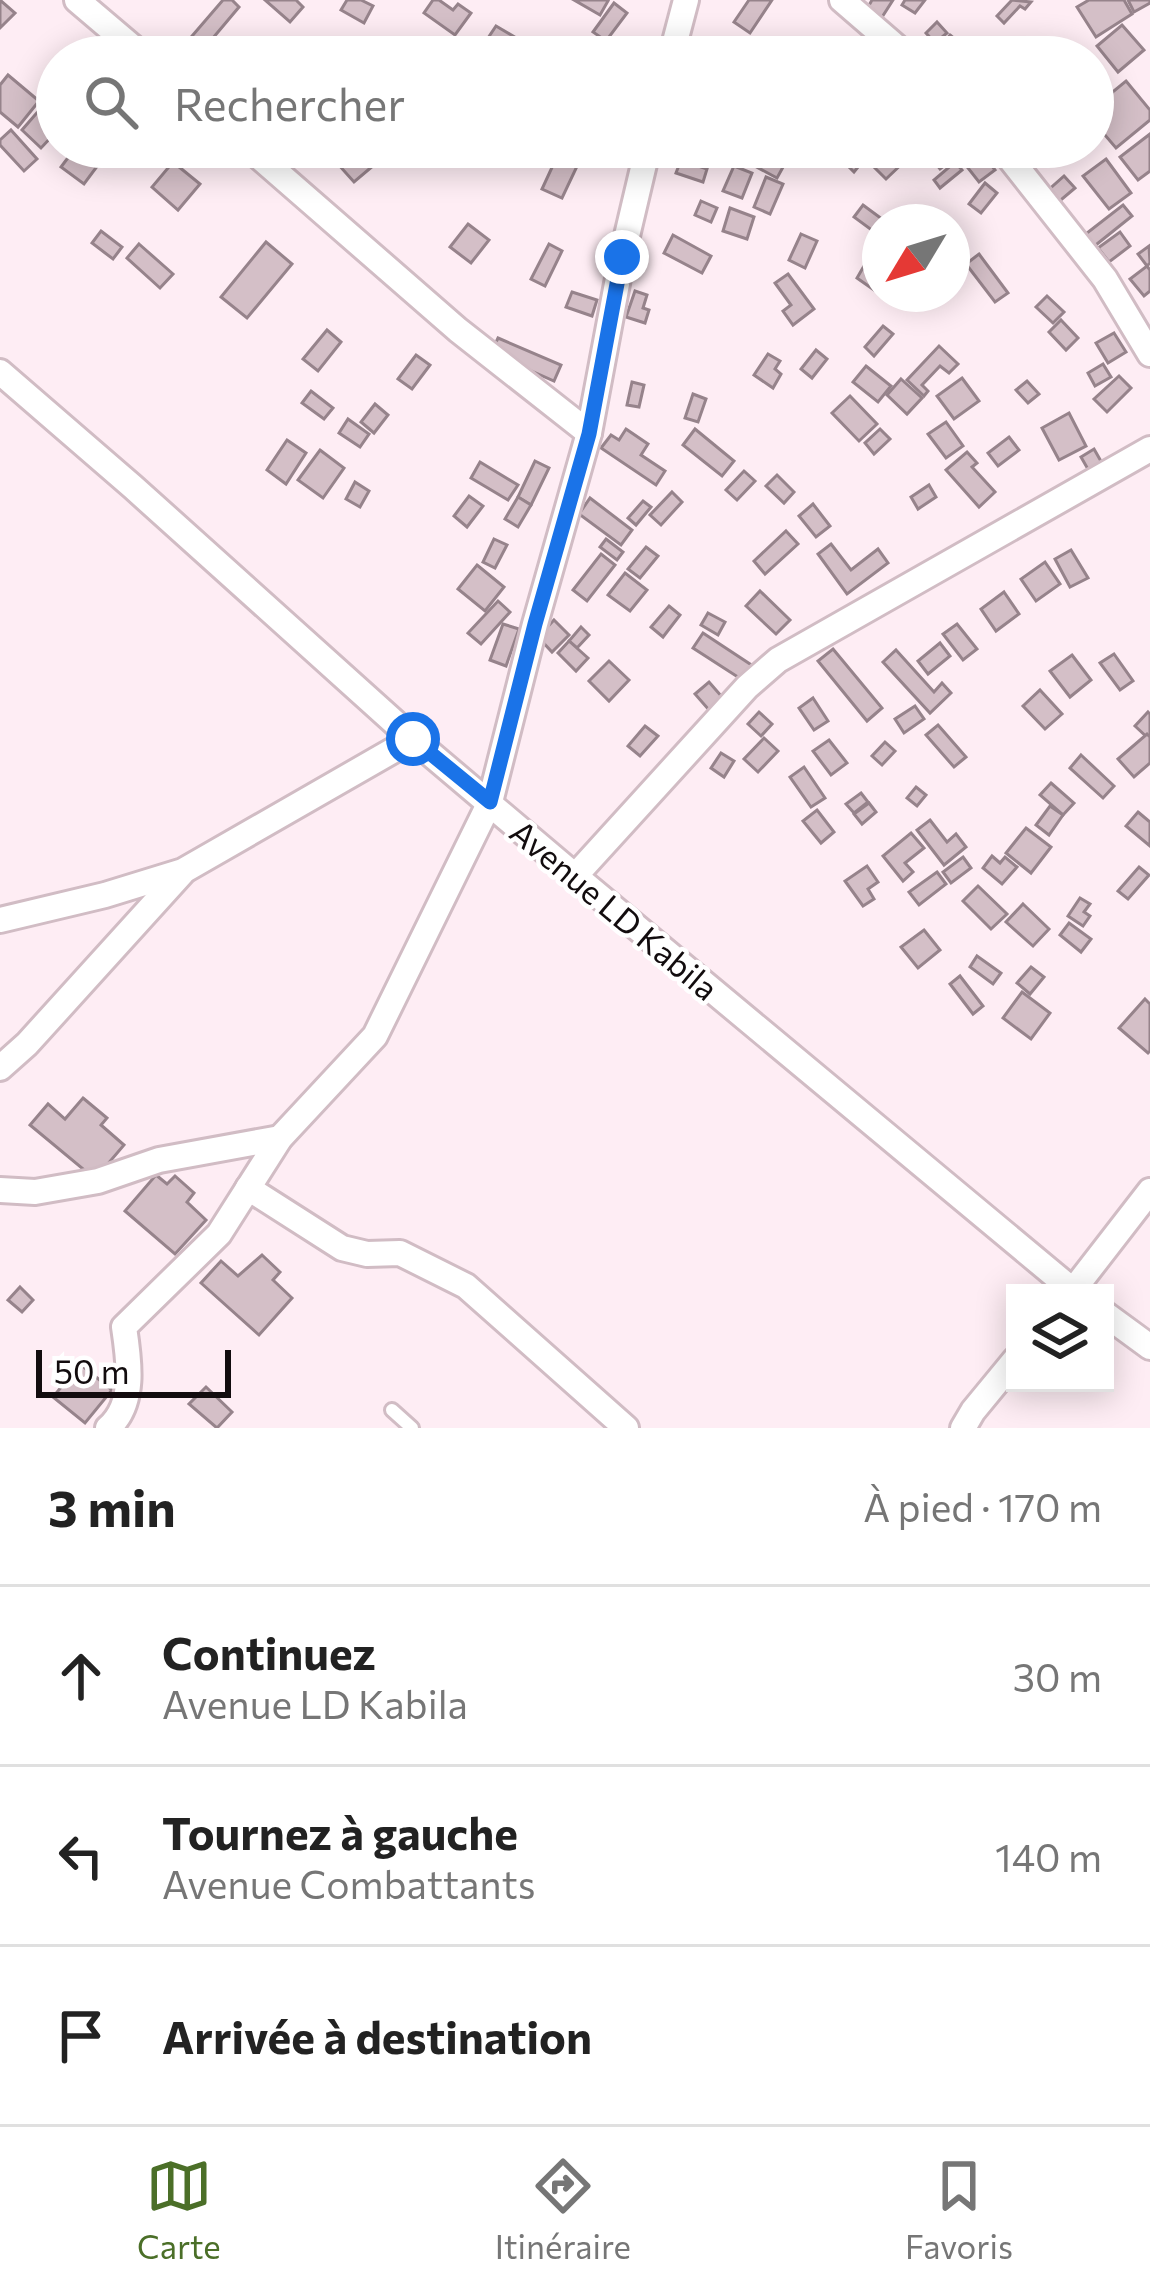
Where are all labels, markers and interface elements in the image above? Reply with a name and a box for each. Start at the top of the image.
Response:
search box [36,36,1114,168]
icon: search [78,69,144,135]
text: Rechercher [174,75,405,130]
north arrow [862,204,970,312]
route end [595,230,649,284]
route start [386,712,440,766]
street label: Avenue LD Kabila [503,810,727,1008]
map controls [1006,1284,1114,1392]
button: layers [1006,1284,1114,1392]
scale bar [36,1344,231,1397]
text: 50 m [54,1350,130,1391]
text: 3 min [48,1475,176,1538]
text: À pied · 170 m [863,1482,1102,1530]
text: Continuez [162,1624,376,1679]
icon: ahead [48,1643,114,1709]
text: 30 m [1013,1652,1102,1700]
text: Avenue LD Kabila [162,1679,468,1727]
text: Tournez à gauche [162,1804,518,1859]
icon: left [48,1823,114,1889]
text: 140 m [995,1832,1102,1880]
text: Avenue Combattants [162,1859,535,1907]
icon: arrive [48,2003,114,2069]
text: Arrivée à destination [162,2008,592,2063]
tab: Carte [137,2153,221,2266]
tab: Itinéraire [495,2153,631,2266]
tab: Favoris [905,2153,1013,2266]

